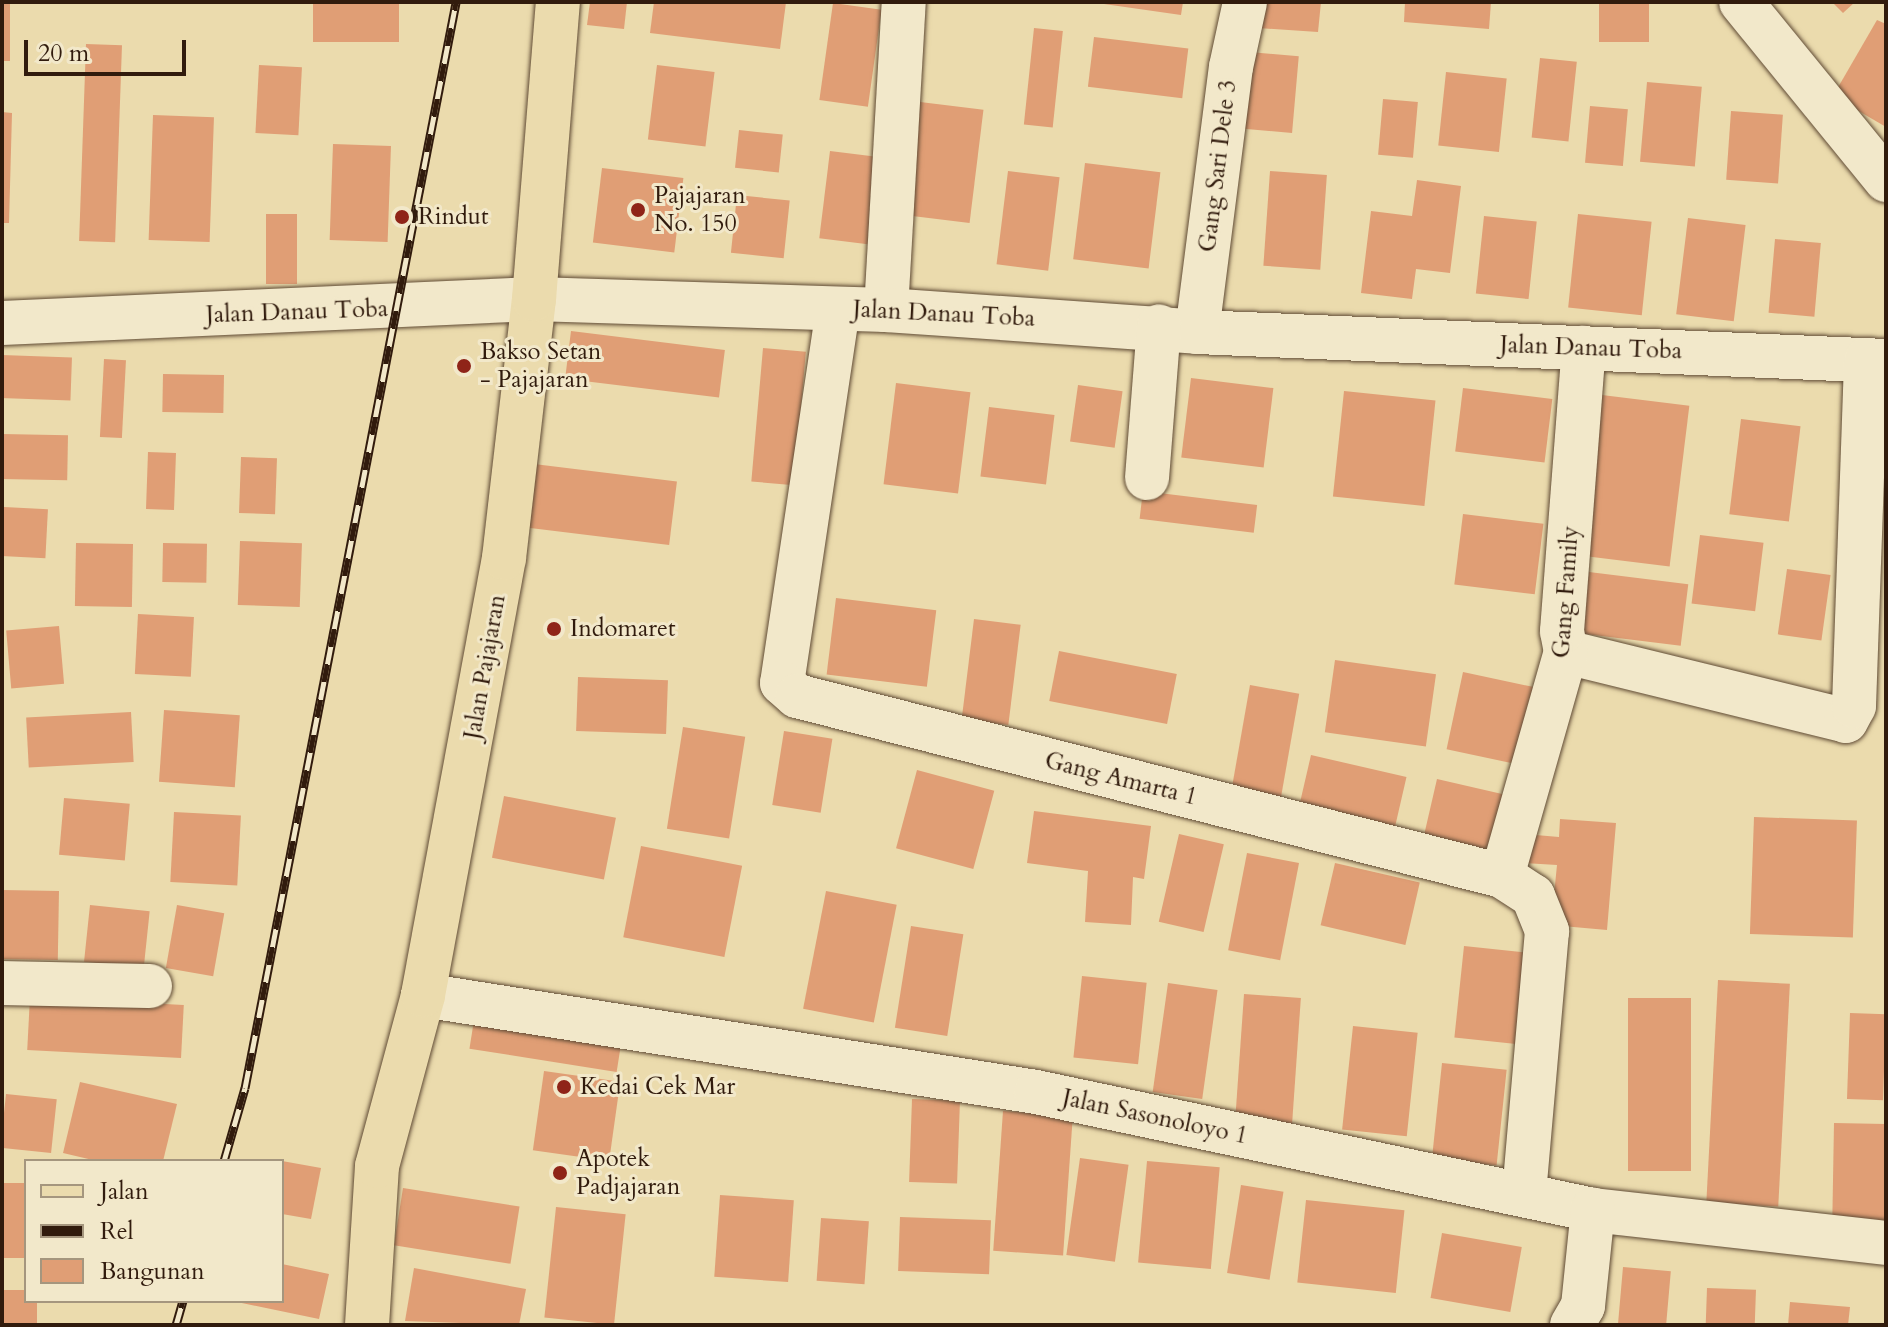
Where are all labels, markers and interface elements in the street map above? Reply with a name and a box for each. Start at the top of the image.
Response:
scale bar [28,24,190,74]
text: 20 m [38,37,89,70]
street label: Gang Sari Dele 3 [1193,78,1243,254]
place label: Pajajaran No. 150 [654,182,746,238]
marker: Pajajaran No. 150 [629,201,647,219]
place label: Rindut [418,203,489,231]
marker: Rindut [393,208,411,226]
street label: Jalan Danau Toba [205,294,389,330]
street label: Jalan Danau Toba [852,295,1036,333]
street label: Jalan Danau Toba [1499,330,1683,366]
place label: Bakso Setan - Pajajaran [480,338,601,394]
marker: Bakso Setan - Pajajaran [455,357,473,375]
street label: Gang Family [1547,525,1585,659]
street label: Jalan Pajajaran [458,592,512,742]
place label: Indomaret [570,615,675,643]
marker: Indomaret [545,620,563,638]
street label: Gang Amarta 1 [1042,746,1200,812]
place label: Kedai Cek Mar [580,1073,735,1101]
marker: Kedai Cek Mar [555,1078,573,1096]
street label: Jalan Sasonoloyo 1 [1060,1083,1250,1151]
place label: Apotek Padjajaran [576,1145,680,1201]
legend [24,1159,284,1303]
marker: Apotek Padjajaran [551,1164,569,1182]
text: Jalan [100,1175,149,1208]
text: Rel [100,1215,134,1248]
text: Bangunan [100,1255,205,1288]

